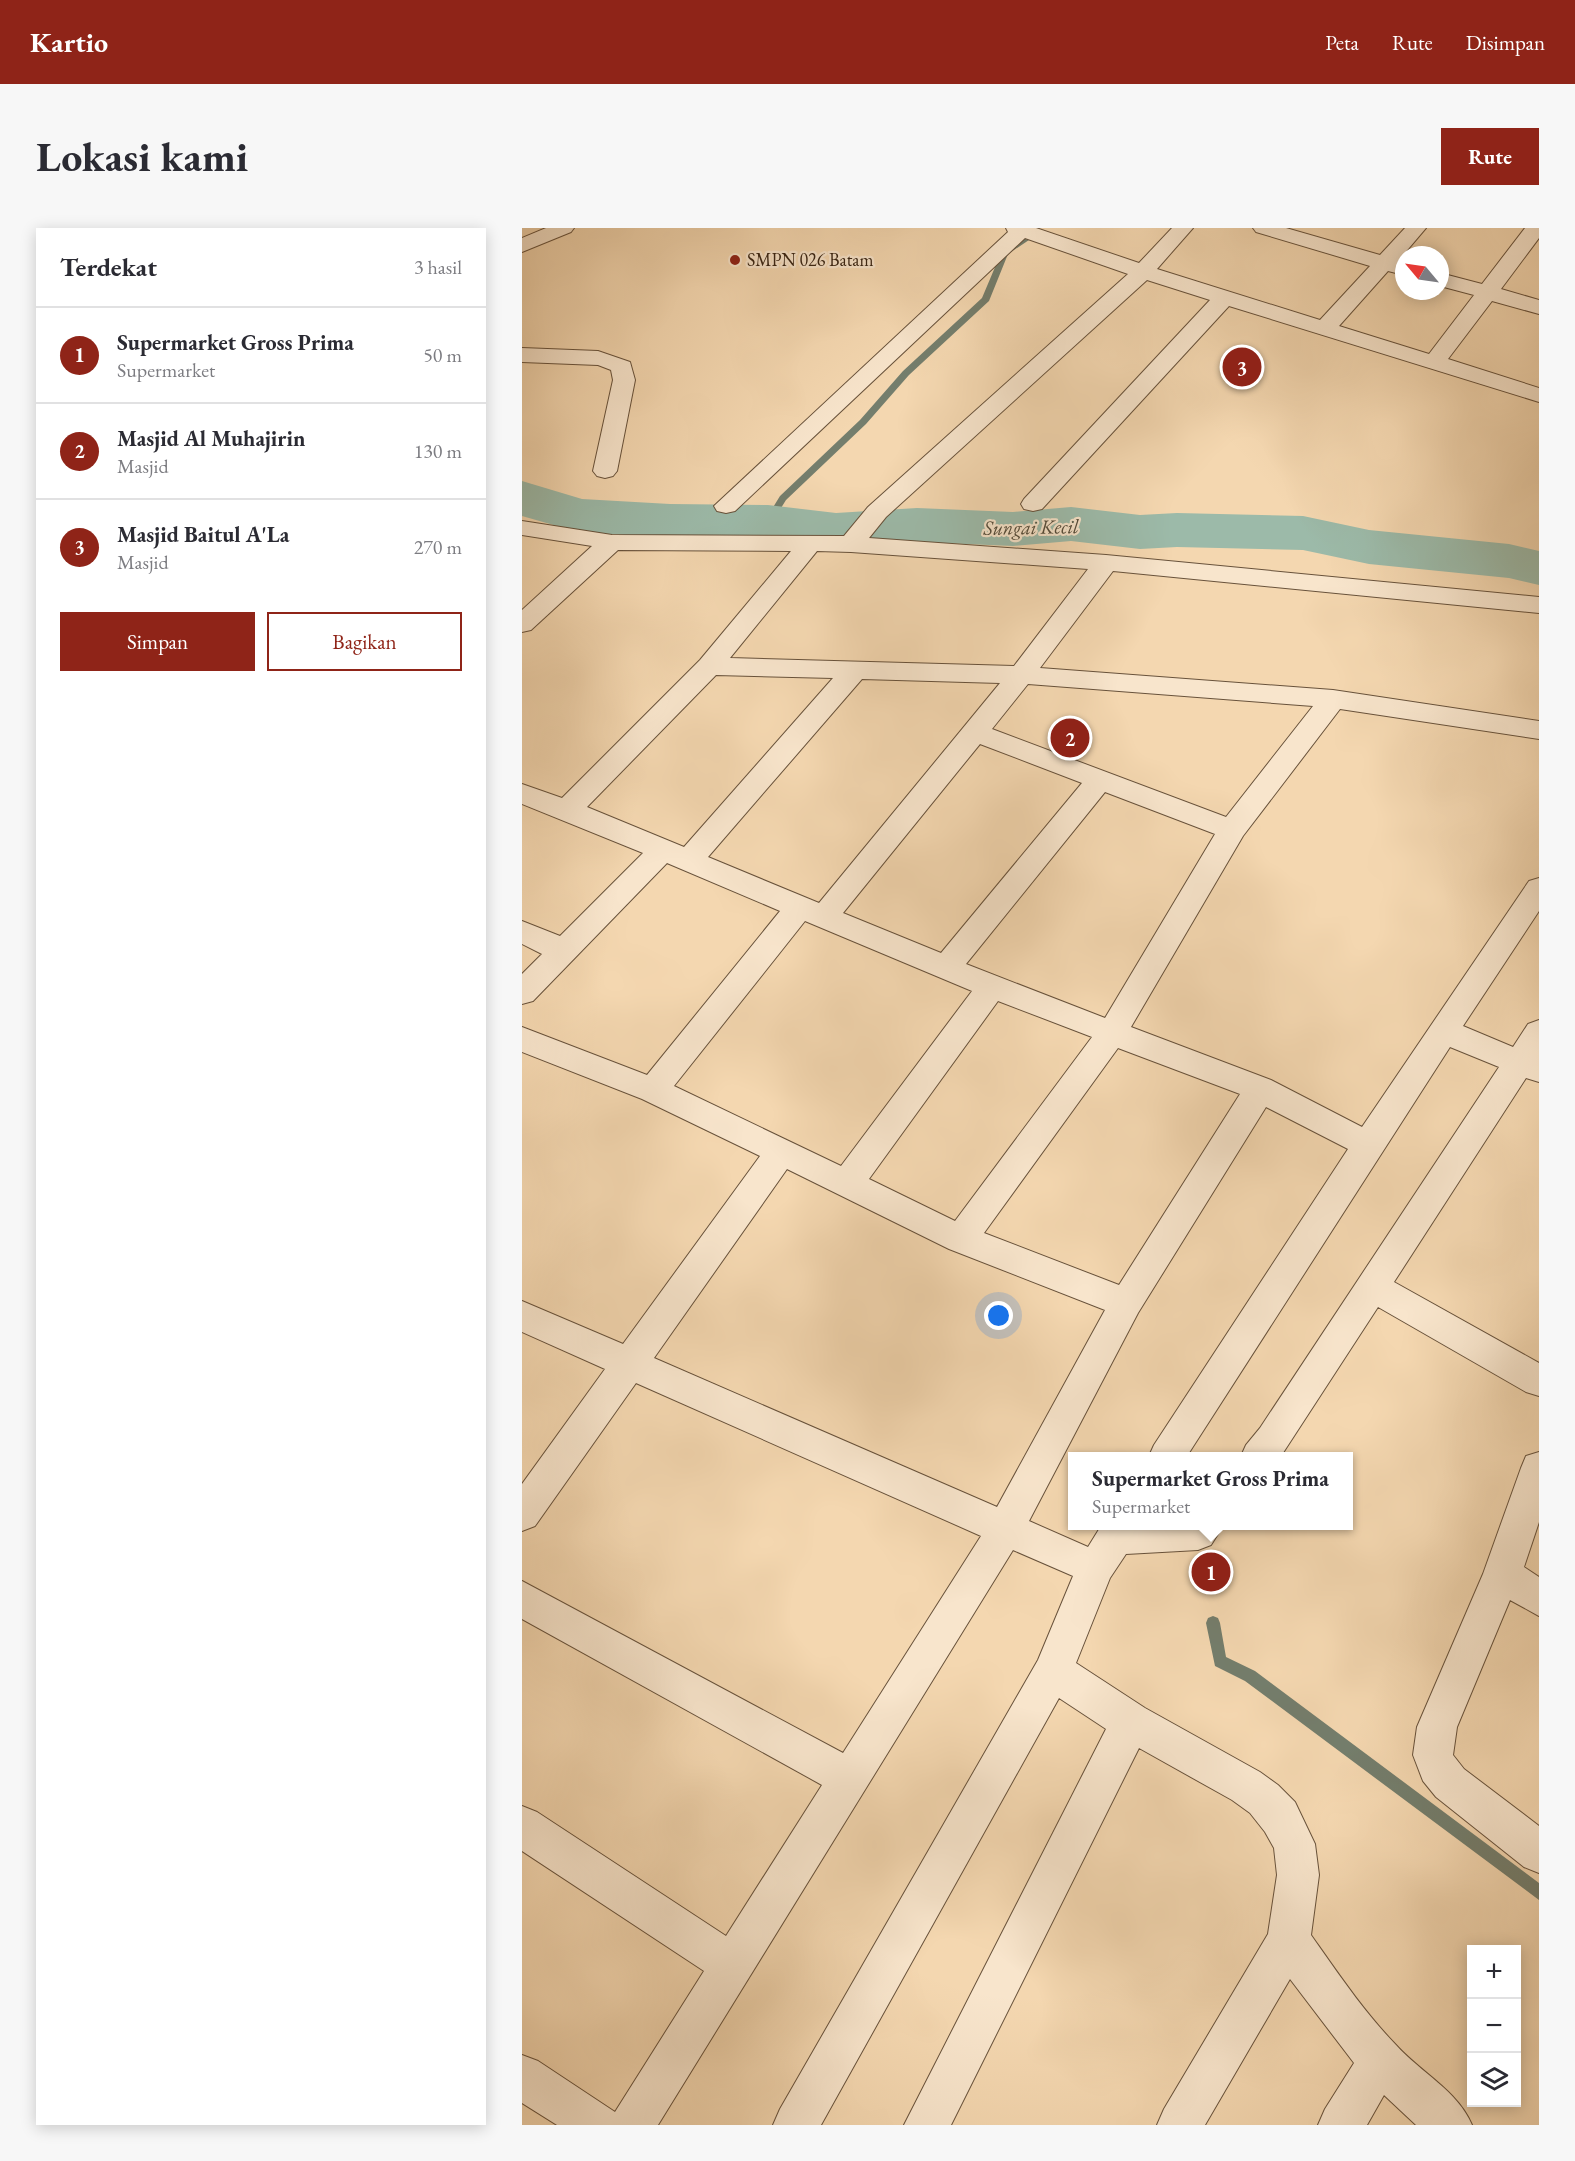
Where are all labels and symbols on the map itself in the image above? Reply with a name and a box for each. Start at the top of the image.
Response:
north arrow [1395,246,1449,300]
place label: SMPN 026 Batam [747,248,874,271]
marker: SMPN 026 Batam [728,253,742,267]
pin: 3 [1222,344,1262,390]
water label: Sungai Kecil [982,513,1080,541]
pin: 2 [1050,716,1090,760]
your location [984,1301,1013,1330]
pin: 1 [1192,1550,1230,1594]

